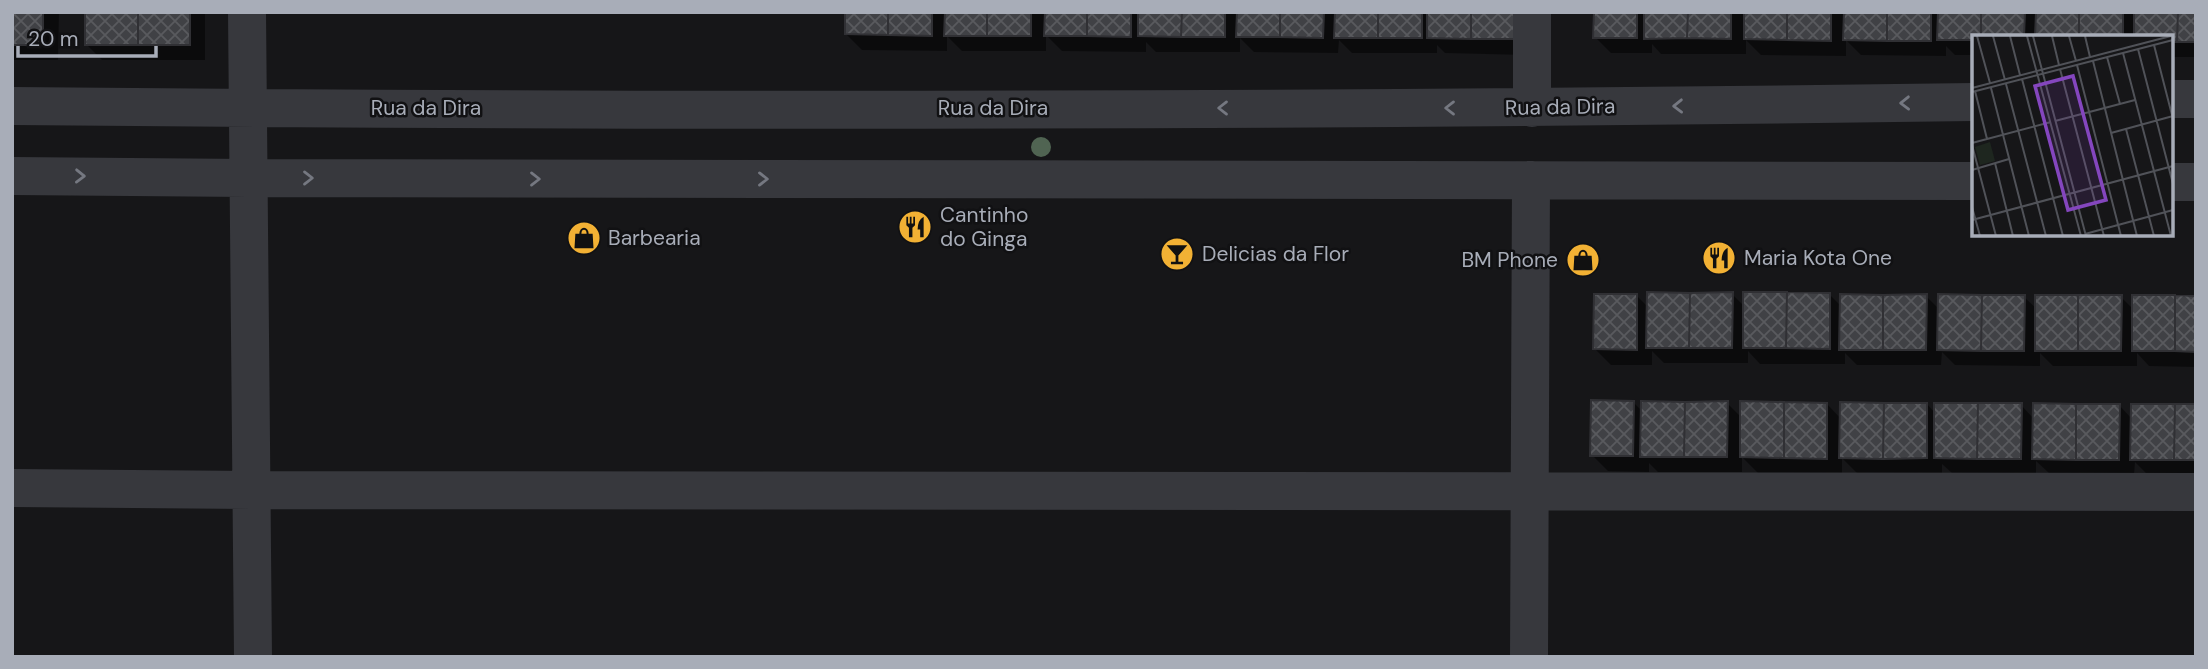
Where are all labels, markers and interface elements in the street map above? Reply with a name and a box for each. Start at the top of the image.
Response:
scale bar [18,14,156,58]
text: 20 m [28,25,79,53]
inset map [1972,35,2173,236]
street label: Rua da Dira [1505,92,1615,122]
street label: Rua da Dira [371,94,481,122]
street label: Rua da Dira [938,94,1048,122]
one-way arrow [1900,95,1910,111]
one-way arrow [1672,98,1683,114]
one-way arrow [1217,100,1228,116]
one-way arrow [1445,100,1455,116]
one-way arrow [76,168,86,184]
one-way arrow [303,170,314,186]
one-way arrow [531,171,541,187]
one-way arrow [758,171,769,187]
place label: Cantinho do Ginga [940,201,1028,253]
restaurant icon: Cantinho do Ginga [896,208,934,246]
shop icon: Barbearia [565,219,603,257]
place label: Barbearia [608,224,701,252]
bar icon: Delicias da Flor [1158,235,1196,273]
restaurant icon: Maria Kota One [1700,239,1738,277]
place label: Delicias da Flor [1202,240,1349,268]
shop icon: BM Phone [1564,241,1602,279]
place label: Maria Kota One [1744,244,1892,272]
place label: BM Phone [1461,246,1558,274]

